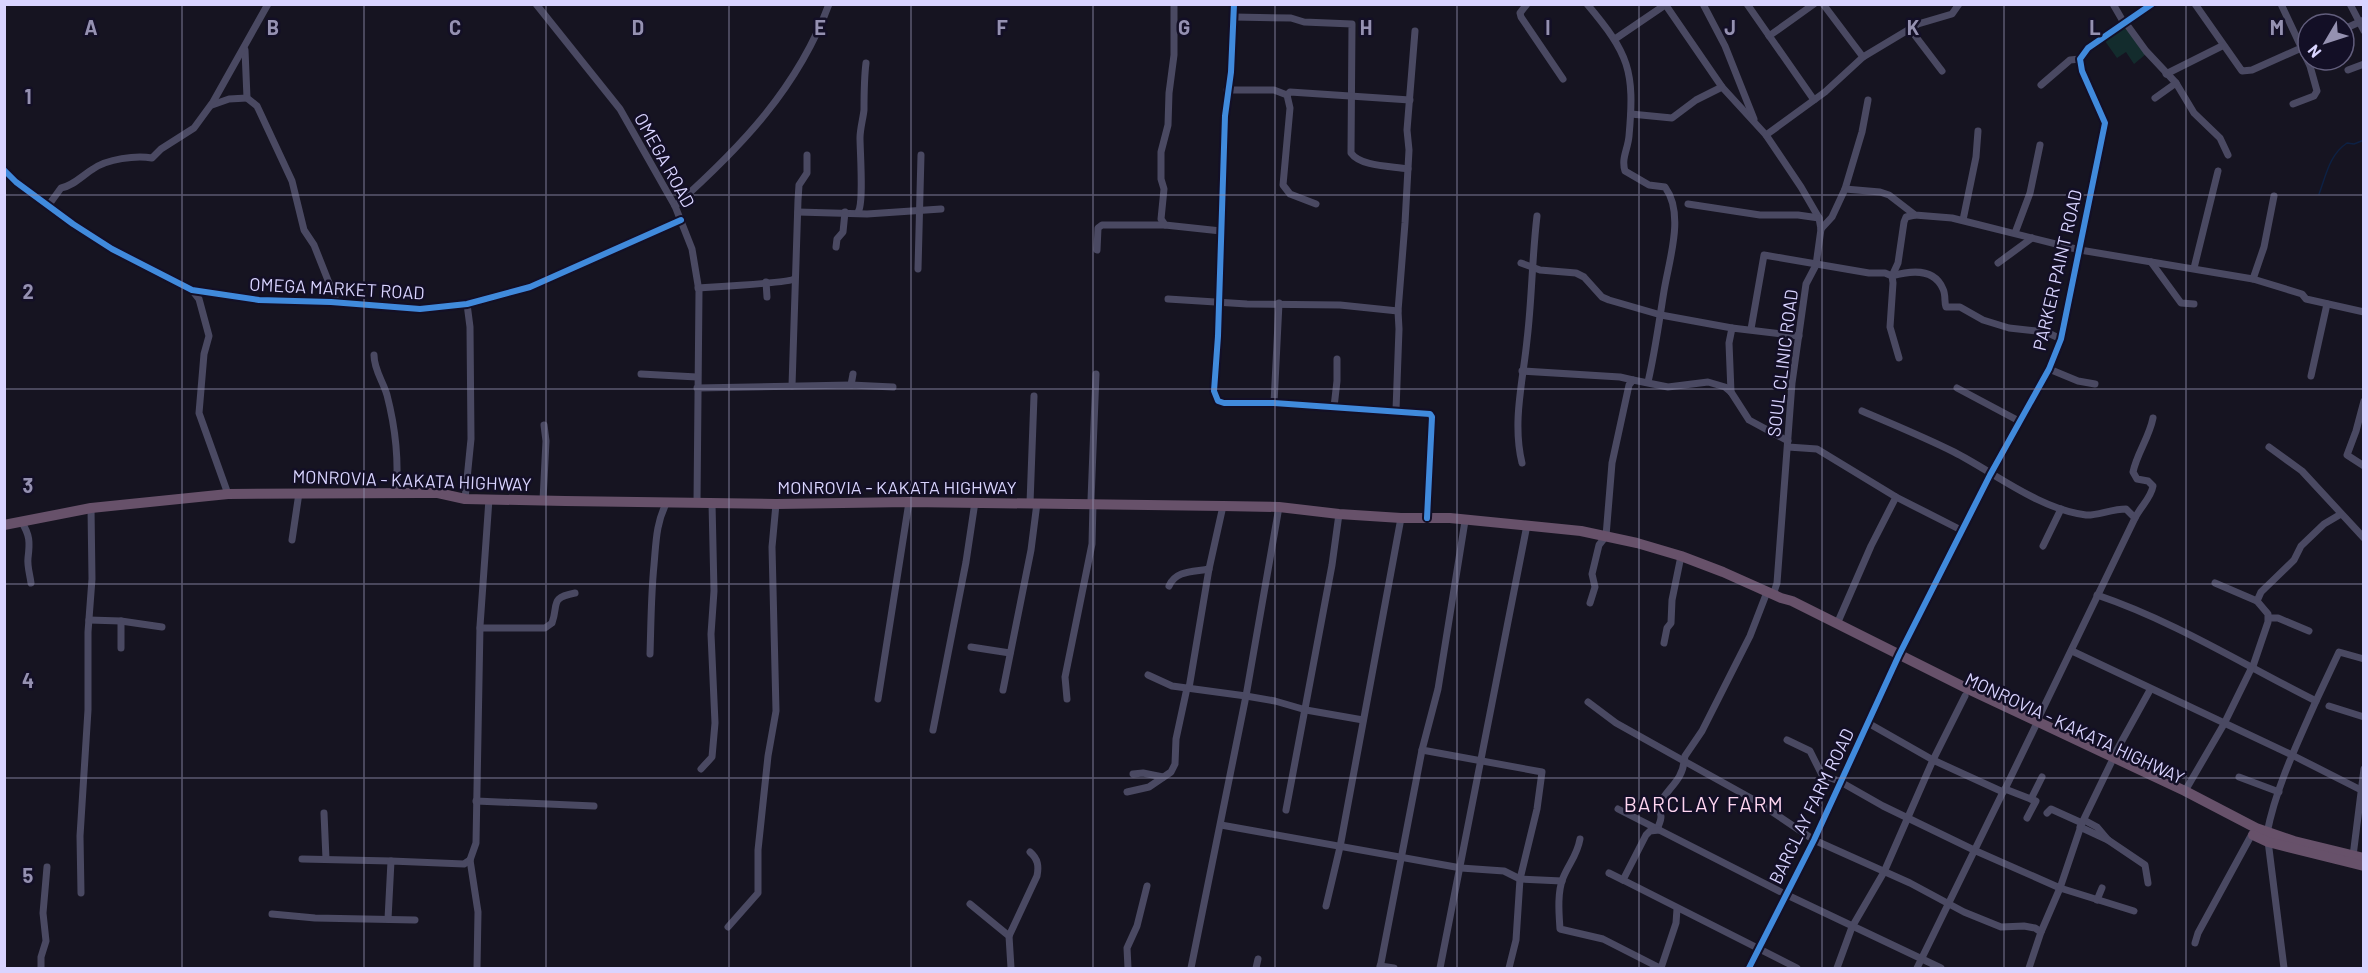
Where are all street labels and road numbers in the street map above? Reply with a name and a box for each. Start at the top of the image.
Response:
street label: OMEGA ROAD [630,109,700,211]
street label: PARKER PAINT ROAD [2028,187,2086,353]
street label: OMEGA MARKET ROAD [249,272,425,304]
street label: SOUL CLINIC ROAD [1762,288,1802,438]
street label: MONROVIA - KAKATA HIGHWAY [292,465,532,495]
street label: MONROVIA - KAKATA HIGHWAY [777,476,1017,498]
street label: MONROVIA - KAKATA HIGHWAY [1962,667,2188,789]
street label: BARCLAY FARM ROAD [1764,725,1858,887]

